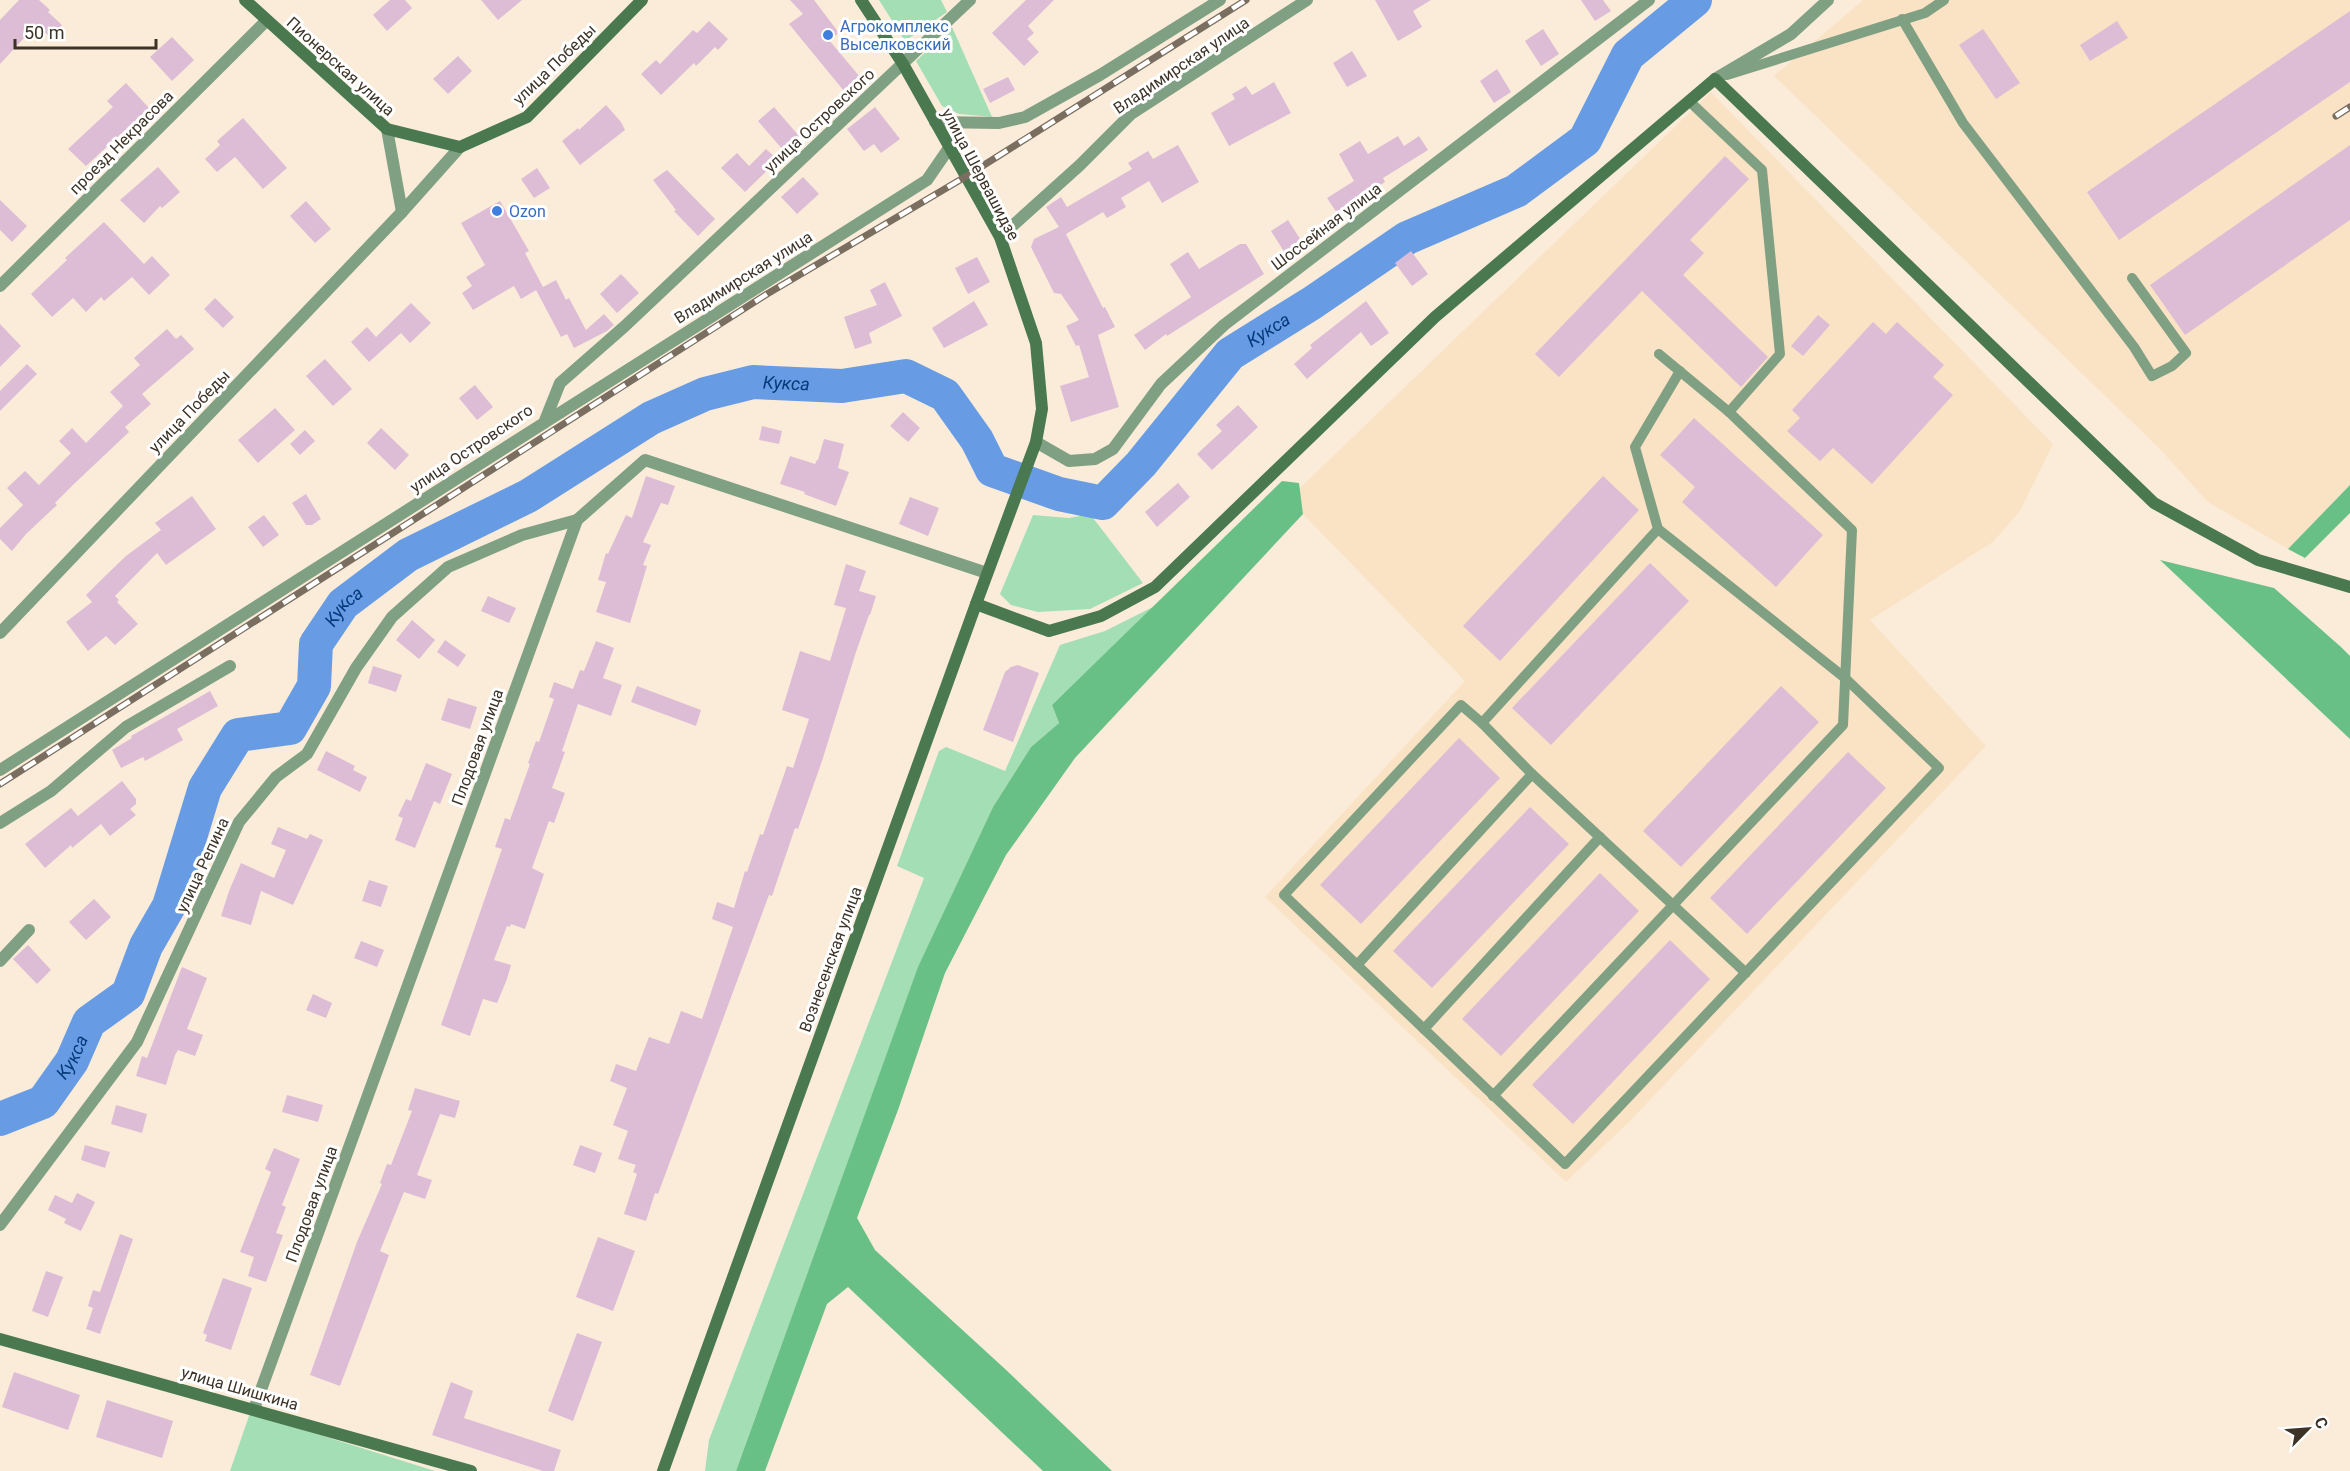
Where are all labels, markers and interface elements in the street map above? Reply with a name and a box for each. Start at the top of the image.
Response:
scale bar [15,12,156,50]
street label: Пионерская улица [283,13,399,120]
street label: Владимирская улица [1110,13,1253,118]
place label: Агрокомплекс Выселковский [840,17,951,54]
street label: улица Победы [509,20,600,109]
text: 50 m [24,22,64,43]
marker: Агрокомплекс Выселковский [821,28,835,42]
street label: улица Островского [760,64,878,176]
street label: проезд Некрасова [65,86,177,198]
street label: улица Шервашидзе [938,105,1023,243]
street label: Шоссейная улица [1267,179,1385,274]
place label: Ozon [509,202,546,221]
marker: Ozon [490,204,504,218]
street label: Владимирская улица [671,227,816,328]
water label: Кукса [1243,308,1294,351]
street label: улица Победы [145,366,234,457]
water label: Кукса [762,371,810,395]
street label: улица Островского [406,400,536,497]
water label: Кукса [320,582,367,630]
street label: Плодовая улица [448,686,507,808]
street label: улица Репина [172,815,233,916]
street label: Вознесенская улица [795,884,866,1035]
water label: Кукса [51,1032,92,1083]
street label: Плодовая улица [282,1143,341,1265]
street label: улица Шишкина [179,1363,301,1414]
north arrow [2278,1399,2338,1459]
text: С [2310,1414,2332,1432]

